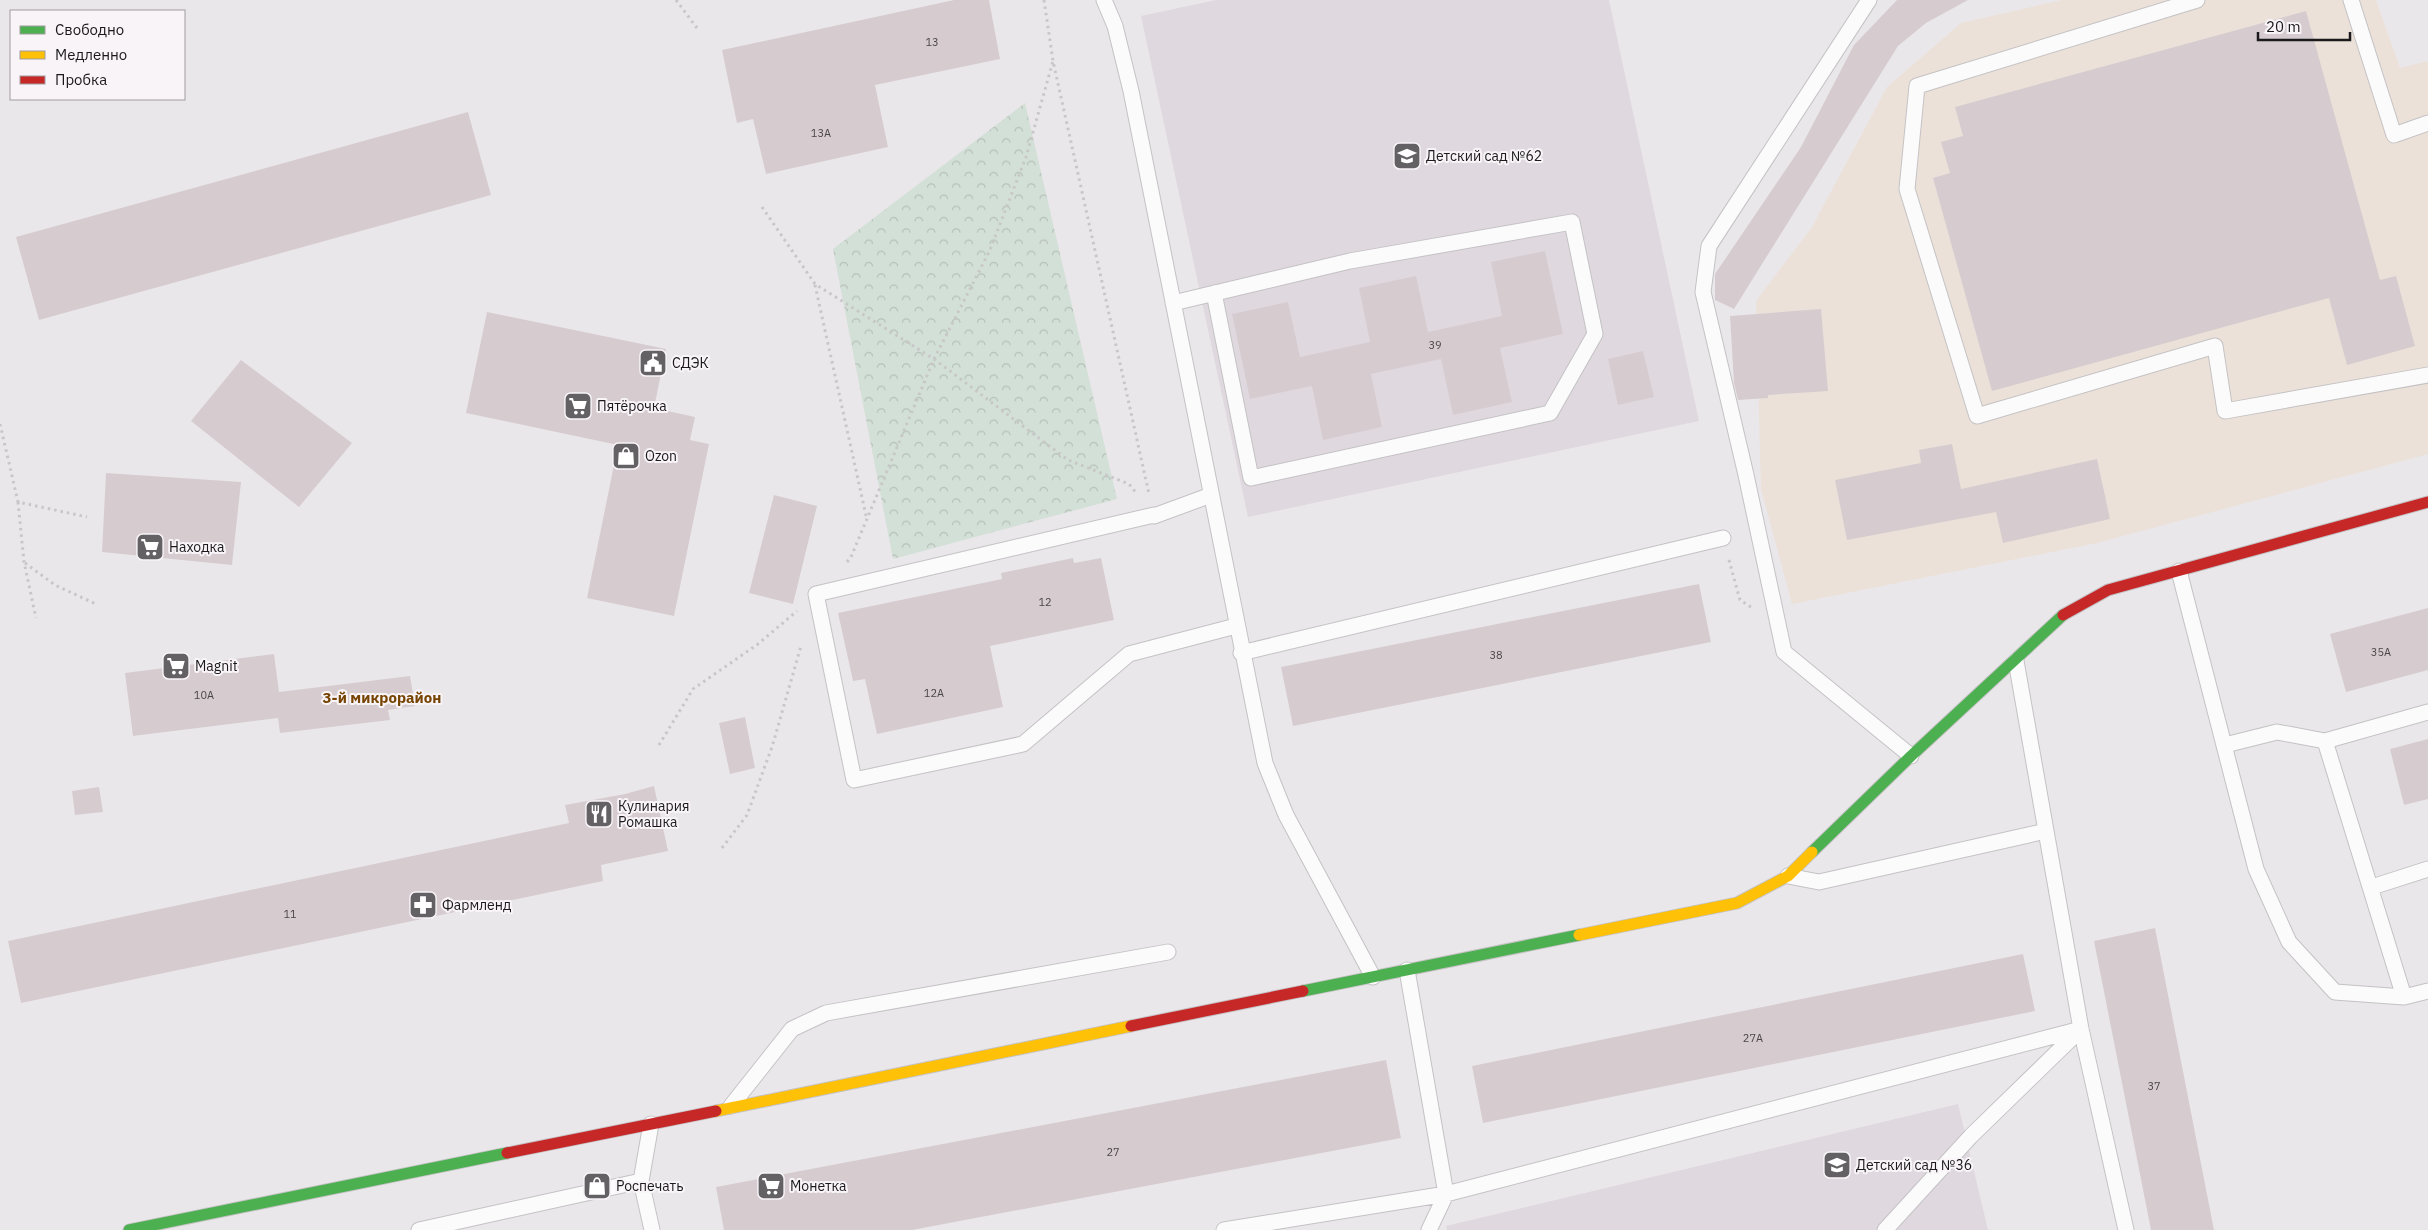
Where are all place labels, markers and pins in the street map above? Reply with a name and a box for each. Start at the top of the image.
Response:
school or university icon: Детский сад №62 [1392,141,1422,171]
place label: Детский сад №62 [1426,147,1542,165]
public building icon: СДЭК [638,348,668,378]
place label: СДЭК [672,354,709,372]
supermarket icon: Пятёрочка [563,391,593,421]
place label: Пятёрочка [597,397,667,415]
shop icon: Ozon [611,441,641,471]
place label: Ozon [645,447,677,465]
supermarket icon: Находка [135,532,165,562]
place label: Находка [169,538,225,556]
supermarket icon: Magnit [161,651,191,681]
place label: Magnit [195,657,238,675]
place label: Кулинария Ромашка [618,797,689,831]
restaurant icon: Кулинария Ромашка [584,799,614,829]
pharmacy icon: Фармленд [408,890,438,920]
place label: Фармленд [442,896,511,914]
school or university icon: Детский сад №36 [1822,1150,1852,1180]
place label: Детский сад №36 [1856,1156,1972,1174]
shop icon: Роспечать [582,1171,612,1201]
supermarket icon: Монетка [756,1171,786,1201]
place label: Роспечать [616,1177,683,1195]
place label: Монетка [790,1177,847,1195]

